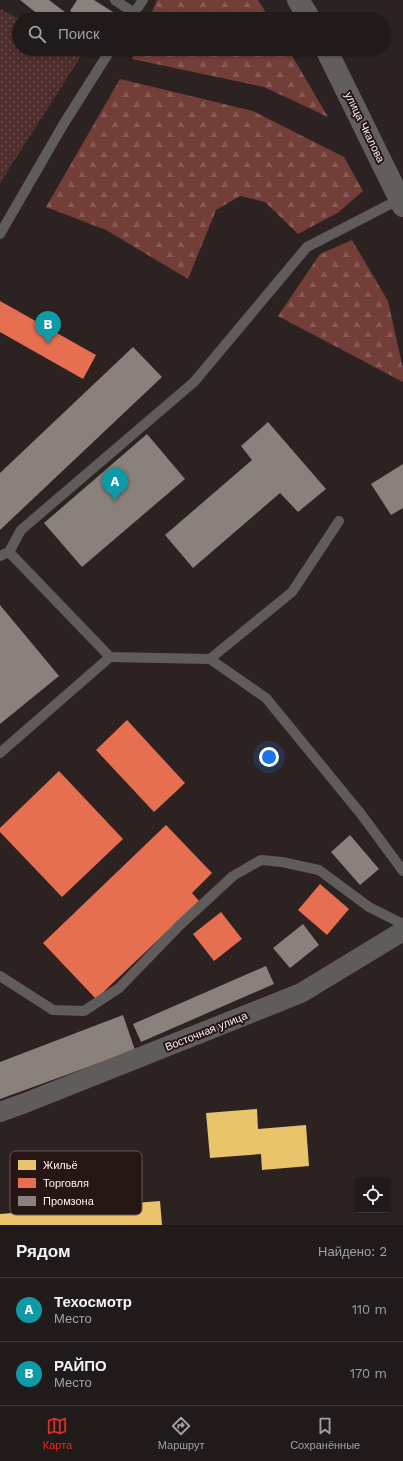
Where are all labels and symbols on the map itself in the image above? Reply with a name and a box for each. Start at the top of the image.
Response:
street label: улица Чкалова [342,90,388,165]
pin: B [35,311,61,344]
pin: A [102,468,128,501]
your location [259,747,279,767]
street label: Восточная улица [163,1009,250,1054]
legend [10,1151,142,1215]
text: Жильё [43,1159,78,1172]
text: Торговля [43,1177,89,1190]
text: Промзона [43,1195,95,1208]

